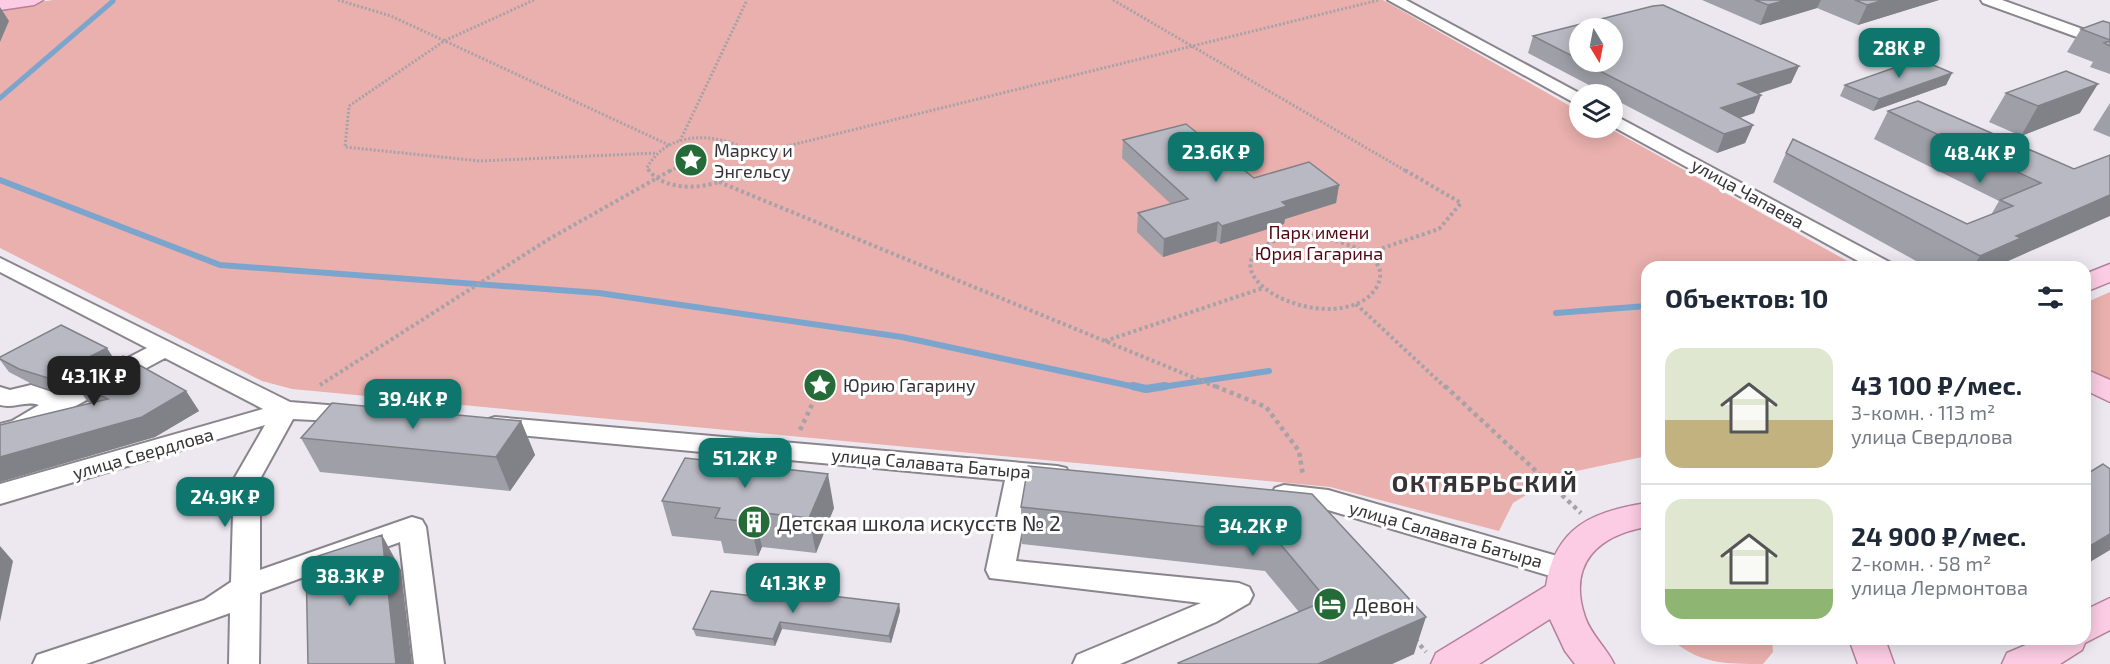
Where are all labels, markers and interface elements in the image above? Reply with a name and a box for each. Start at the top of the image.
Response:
north arrow [1569,18,1623,72]
map controls [1569,18,1623,138]
pin: 28K ₽ [1857,28,1941,79]
text: 28K ₽ [1873,35,1925,59]
button: layers [1569,84,1623,138]
pin: 23.6K ₽ [1161,132,1271,183]
pin: 48.4K ₽ [1925,133,2035,184]
place label: Марксу и Энгельсу [714,139,793,182]
text: 23.6K ₽ [1182,139,1250,163]
text: 48.4K ₽ [1944,140,2016,164]
place icon: Марксу и Энгельсу [673,142,709,178]
street label: улица Чапаева [1688,153,1808,233]
park label: Парк имени Юрия Гагарина [1255,221,1383,264]
icon: filters [2034,281,2067,314]
text: Объектов: 10 [1665,282,1828,313]
pin: 43.1K ₽ [39,356,149,407]
text: 43.1K ₽ [61,363,127,387]
place icon: Юрию Гагарину [802,367,838,403]
text: 43 100 ₽/мес. [1851,369,2022,400]
icon: home [1713,372,1785,444]
place label: Юрию Гагарину [843,374,976,396]
pin: 39.4K ₽ [358,379,468,430]
text: 39.4K ₽ [378,386,448,410]
text: 3-комн. · 113 m² [1851,400,1995,424]
street label: улица Свердлова [70,422,216,484]
text: улица Свердлова [1851,424,2013,448]
pin: 51.2K ₽ [690,438,800,489]
street label: улица Салавата Батыра [830,443,1032,483]
text: 51.2K ₽ [713,445,777,469]
district label: ОКТЯБРЬСКИЙ [1392,468,1578,497]
pin: 24.9K ₽ [170,477,280,528]
text: 24.9K ₽ [190,484,260,508]
street label: улица Салавата Батыра [1347,496,1545,572]
building icon: Детская школа искусств № 2 [736,504,772,540]
pin: 34.2K ₽ [1198,506,1308,557]
place label: Детская школа искусств № 2 [777,510,1061,536]
text: 34.2K ₽ [1218,513,1288,537]
text: 24 900 ₽/мес. [1851,520,2026,551]
icon: home [1713,523,1785,595]
text: 2-комн. · 58 m² [1851,551,1991,575]
pin: 38.3K ₽ [295,556,405,607]
text: 38.3K ₽ [316,563,384,587]
pin: 41.3K ₽ [738,563,848,614]
text: 41.3K ₽ [760,570,826,594]
text: улица Лермонтова [1851,575,2028,599]
hotel icon: Девон [1312,586,1348,622]
place label: Девон [1353,592,1415,617]

